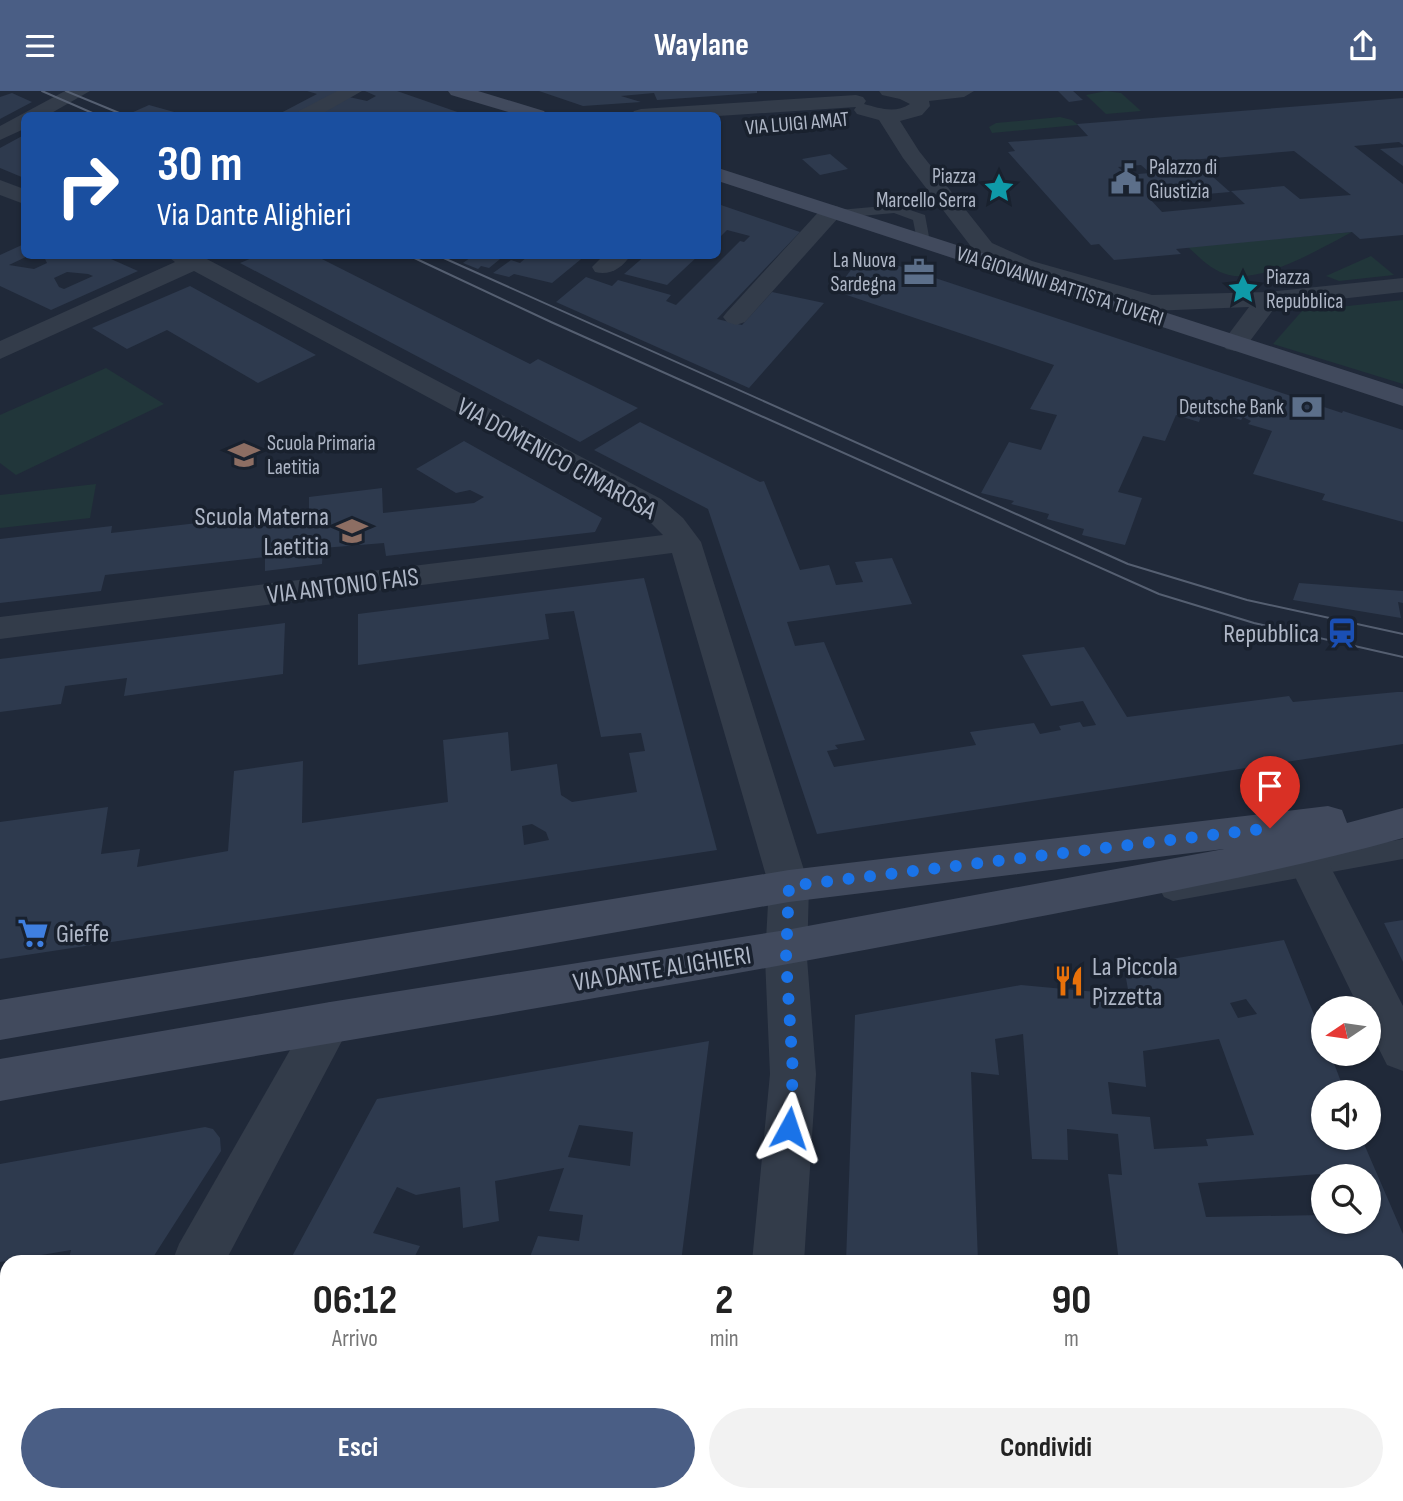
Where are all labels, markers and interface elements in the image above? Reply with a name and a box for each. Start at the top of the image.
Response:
text: Waylane [654,26,749,65]
icon: menu [21,27,59,65]
icon: share [1344,27,1382,65]
street label: VIA LUIGI AMAT [744,106,851,140]
text: 30 m [157,136,242,195]
icon: right [42,140,133,231]
place label: Palazzo di Giustizia [1149,155,1217,204]
public building icon: Palazzo di Giustizia [1109,162,1143,196]
place label: Piazza Marcello Serra [876,164,976,213]
place icon: Piazza Marcello Serra [982,171,1016,205]
text: Via Dante Alighieri [157,196,351,235]
street label: VIA GIOVANNI BATTISTA TUVERI [953,241,1167,332]
place label: La Nuova Sardegna [831,248,896,297]
office icon: La Nuova Sardegna [902,255,936,289]
place label: Piazza Repubblica [1266,265,1343,314]
place icon: Piazza Repubblica [1226,272,1260,306]
bank icon: Deutsche Bank [1290,390,1324,424]
street label: VIA DOMENICO CIMAROSA [451,392,662,527]
place label: Deutsche Bank [1179,395,1284,420]
place label: Scuola Primaria Laetitia [267,431,376,480]
school or university icon: Scuola Primaria Laetitia [227,438,261,472]
place label: Scuola Materna Laetitia [195,502,329,563]
school or university icon: Scuola Materna Laetitia [335,514,369,548]
street label: VIA ANTONIO FAIS [266,562,421,611]
station icon: Repubblica [1325,616,1359,650]
place label: Repubblica [1223,619,1319,650]
pin [1240,756,1300,828]
icon: arrive [1251,767,1289,805]
supermarket icon: Gieffe [16,916,50,950]
place label: Gieffe [56,919,109,950]
street label: VIA DANTE ALIGHIERI [571,940,754,999]
place label: La Piccola Pizzetta [1092,952,1178,1013]
restaurant icon: La Piccola Pizzetta [1052,964,1086,998]
north arrow [1311,996,1381,1066]
map controls [1311,996,1381,1234]
button: sound [1311,1080,1381,1150]
position arrow [752,1091,826,1165]
button: search [1311,1164,1381,1234]
text: 06:12 [313,1275,397,1326]
text: 2 [715,1275,733,1326]
text: 90 [1051,1275,1091,1326]
text: Arrivo [332,1325,378,1353]
text: min [710,1325,739,1353]
text: m [1064,1325,1079,1353]
button: Esci [21,1408,695,1488]
button: Condividi [709,1408,1383,1488]

